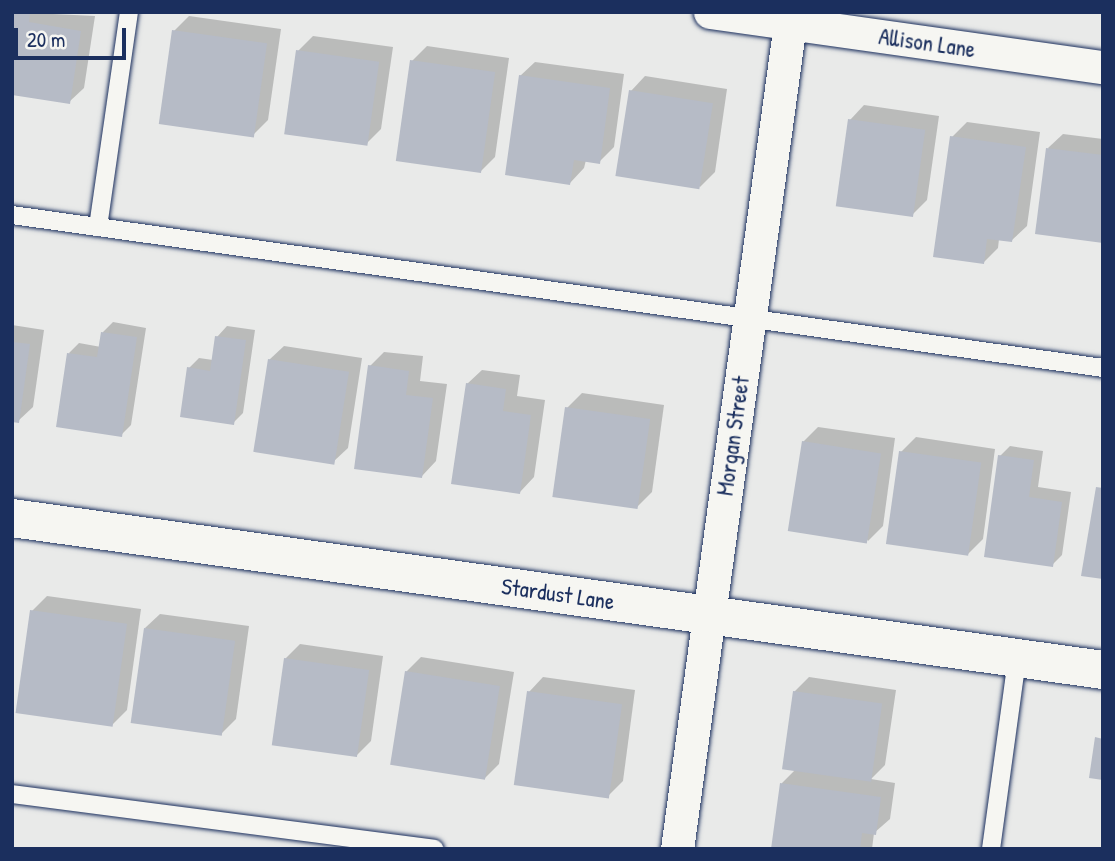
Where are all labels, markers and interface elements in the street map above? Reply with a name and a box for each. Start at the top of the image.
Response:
scale bar [18,14,130,58]
street label: Allison Lane [877,23,977,63]
text: 20 m [27,25,65,54]
street label: Morgan Street [711,375,755,497]
street label: Stardust Lane [500,572,616,616]

